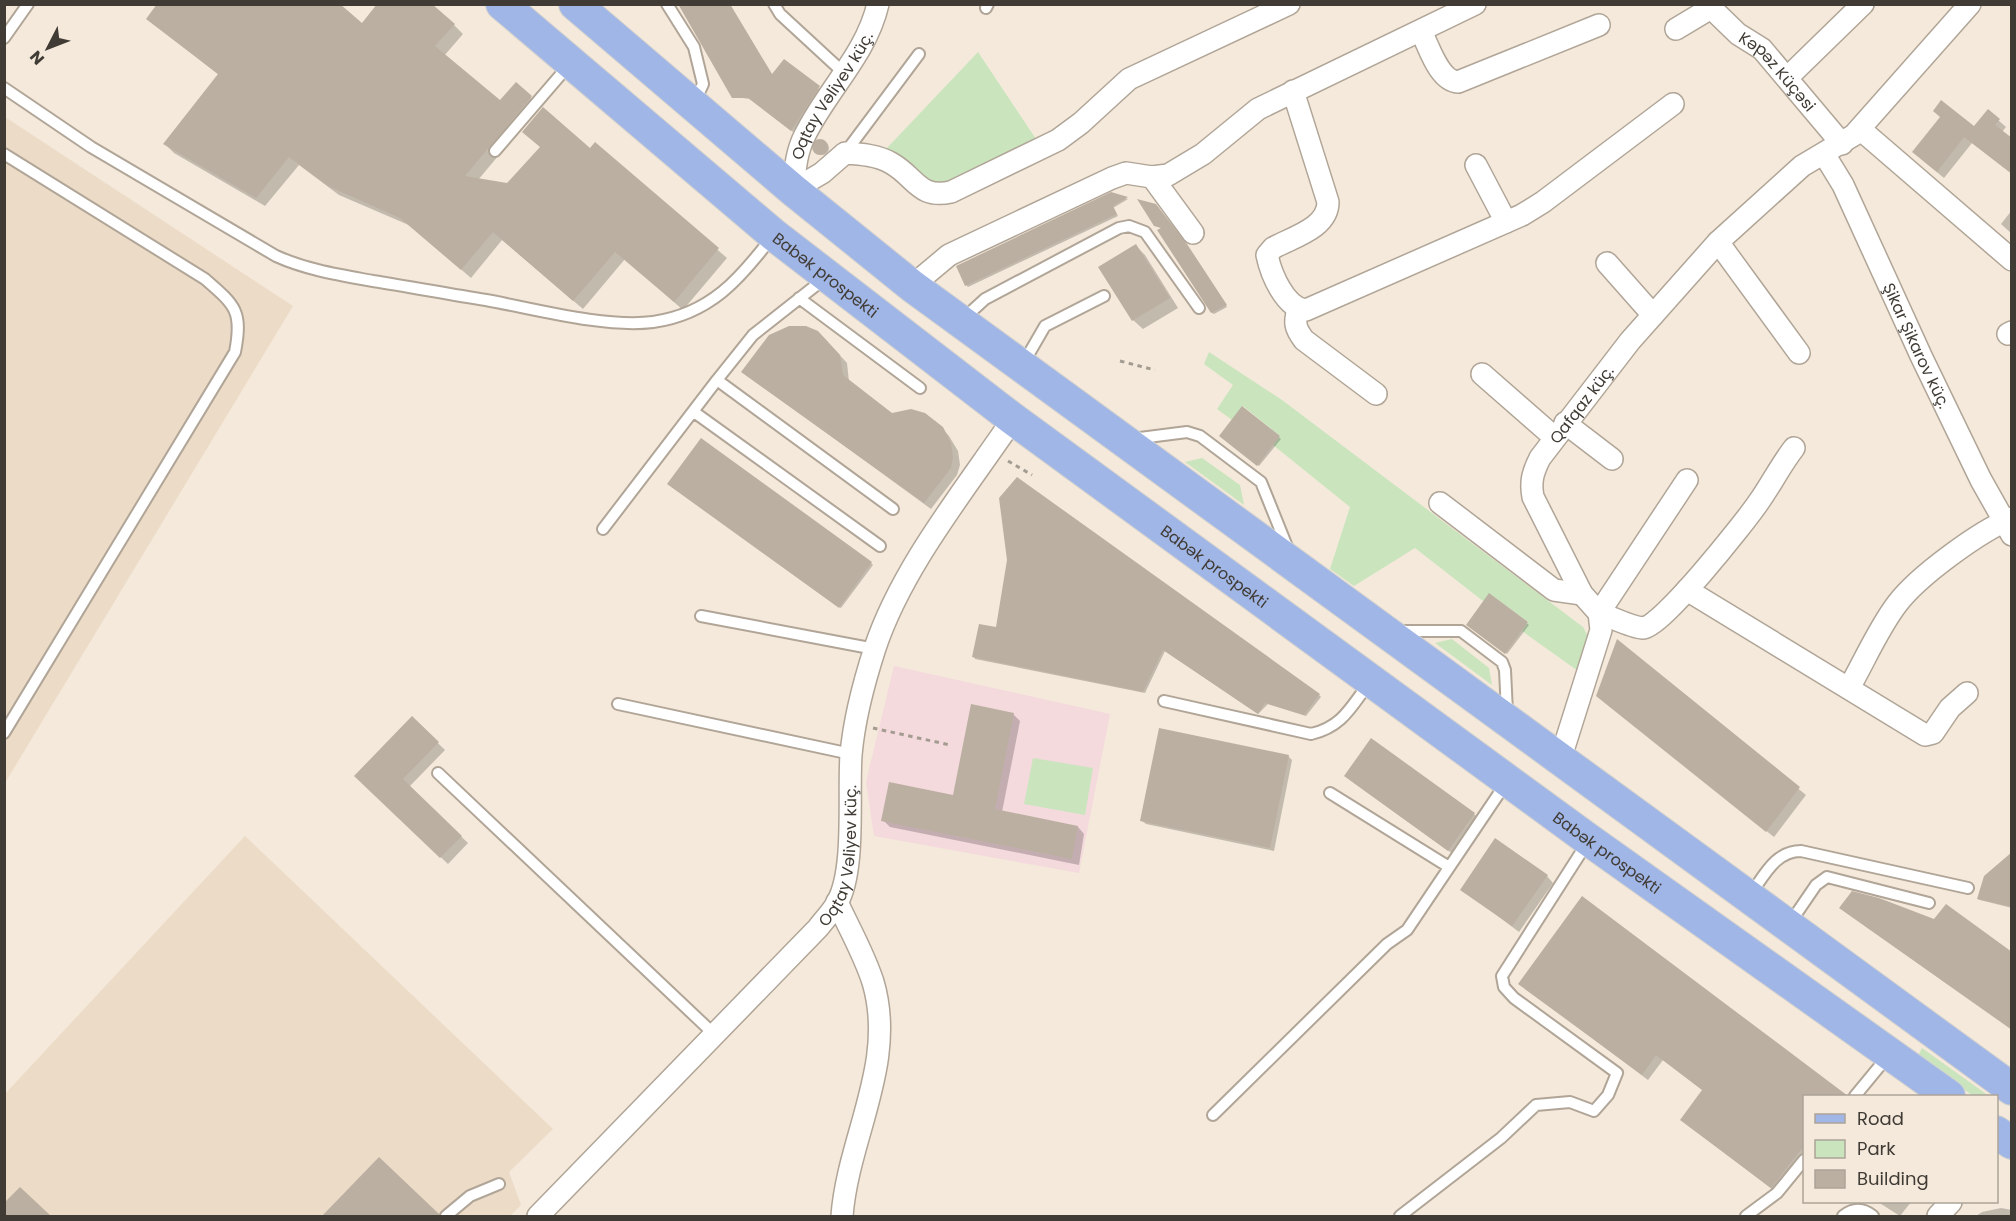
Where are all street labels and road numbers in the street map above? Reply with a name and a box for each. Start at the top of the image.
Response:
street label: Kəpəz Küçəsi [1734,26,1821,116]
street label: Oqtay Vəliyev küç. [786,28,878,162]
street label: Babək prospekti [768,227,883,323]
street label: Şikar Şikarov küç. [1878,279,1956,412]
street label: Qafqaz küç. [1544,360,1619,448]
street label: Babək prospekti [1156,519,1273,613]
street label: Oqtay Vəliyev küç. [812,785,862,931]
street label: Babək prospekti [1548,806,1666,899]

